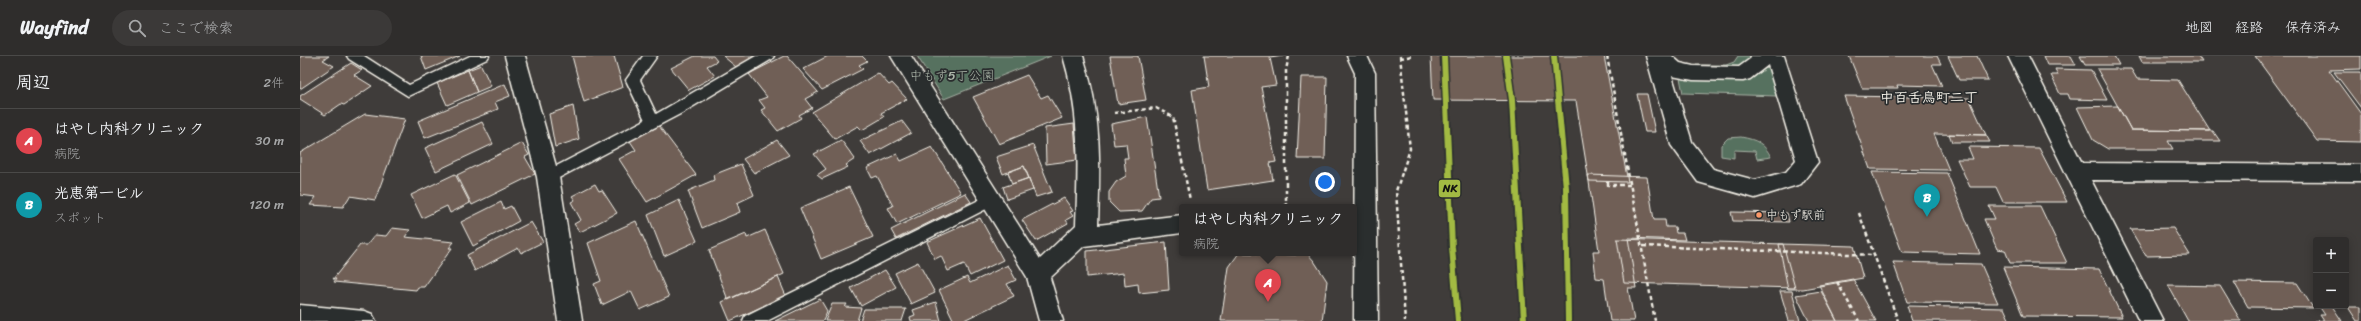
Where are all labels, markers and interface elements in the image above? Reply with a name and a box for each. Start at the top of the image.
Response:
search box [112,10,392,46]
text: Wayfind [20,11,88,44]
text: ここで検索 [158,15,233,41]
text: 地図 [2185,15,2213,40]
text: 経路 [2235,15,2263,40]
text: 保存済み [2285,15,2341,40]
icon: search [126,17,148,39]
park label: 中もず5丁公園 [909,64,995,87]
text: 周辺 [16,67,50,97]
text: 2件 [263,71,284,94]
district label: 中百舌鳥町二丁 [1880,85,1978,110]
text: はやし内科クリニック [54,116,204,142]
text: A [25,129,33,152]
text: 30 m [255,129,284,152]
text: 病院 [54,142,80,165]
your location [1315,172,1335,192]
line badge: NK [1438,179,1461,198]
text: NK [1442,179,1458,198]
text: 光恵第一ビル [54,180,144,206]
pin: B [1914,184,1940,217]
text: B [25,193,33,216]
text: 120 m [249,193,284,216]
popup [1179,204,1357,256]
place label: 中もず駅前 [1766,204,1825,226]
text: スポット [54,206,106,229]
text: はやし内科クリニック [1193,206,1343,232]
marker: 中もず駅前 [1754,210,1764,220]
text: 病院 [1193,232,1219,255]
map controls [2313,237,2349,309]
button: + [2313,237,2349,273]
pin: A [1255,269,1281,302]
button: − [2313,273,2349,309]

